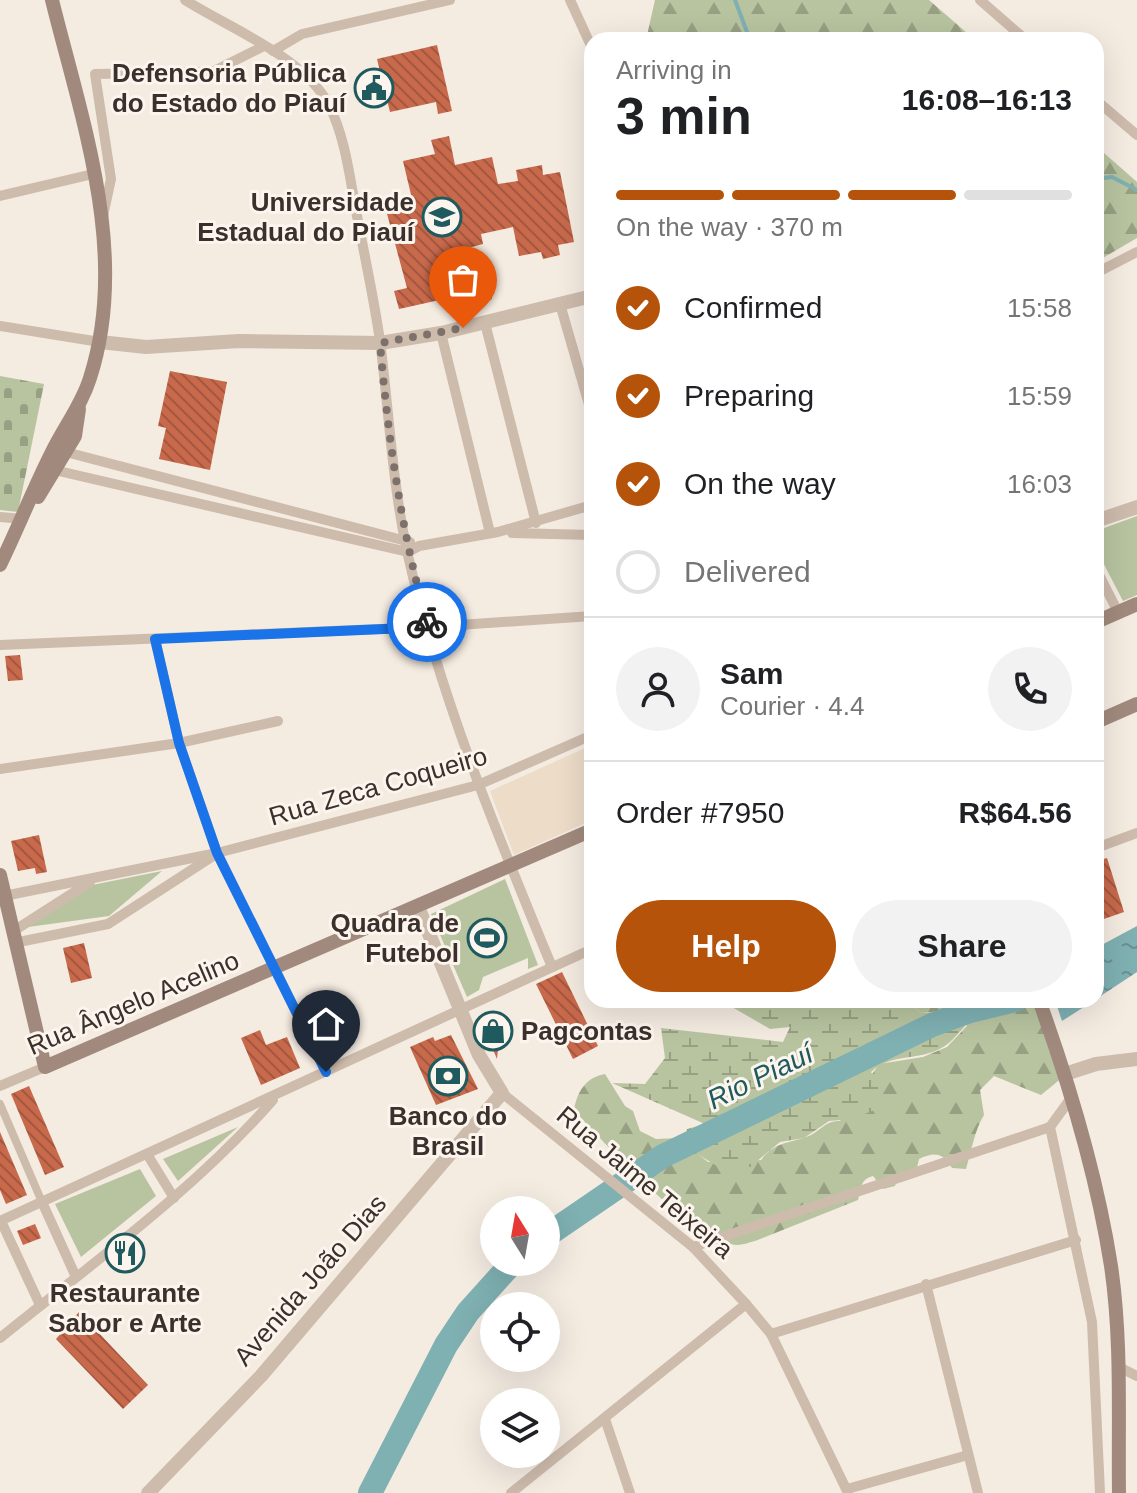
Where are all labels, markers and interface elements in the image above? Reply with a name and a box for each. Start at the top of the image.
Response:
text: Arriving in [616,55,732,85]
place label: Defensoria Pública do Estado do Piauí [112,58,347,118]
public building icon: Defensoria Pública do Estado do Piauí [353,67,395,109]
text: 16:08–16:13 [902,83,1072,116]
text: 3 min [616,87,752,145]
place label: Universidade Estadual do Piauí [197,187,415,247]
school or university icon: Universidade Estadual do Piauí [421,196,463,238]
text: On the way · 370 m [616,212,843,242]
pin [429,246,497,328]
icon: bag [441,258,485,302]
icon: check [616,286,660,330]
text: Confirmed [684,291,822,324]
text: 15:58 [1007,293,1072,323]
icon: check [616,374,660,418]
text: Preparing [684,379,814,412]
text: 15:59 [1007,381,1072,411]
icon: check [616,462,660,506]
text: On the way [684,467,836,500]
text: 16:03 [1007,469,1072,499]
text: Delivered [684,555,811,588]
courier [387,582,467,662]
icon: bike [405,600,449,644]
button: person [616,647,700,731]
button: phone [988,647,1072,731]
text: Sam [720,657,783,690]
text: Courier · 4.4 [720,691,865,721]
street label: Rua Zeca Coqueiro [265,741,491,831]
text: Order #7950 [616,796,784,829]
text: R$64.56 [959,796,1072,829]
button: Help [616,900,836,992]
button: Share [852,900,1072,992]
place label: Quadra de Futebol [330,908,459,968]
sports icon: Quadra de Futebol [466,917,508,959]
street label: Rua Ângelo Acelino [23,945,243,1061]
pin [292,990,360,1072]
icon: home [304,1002,348,1046]
shop icon: Pagcontas [472,1010,514,1052]
place label: Pagcontas [521,1016,653,1046]
water label: Rio Piauí [702,1036,821,1115]
bank icon: Banco do Brasil [427,1055,469,1097]
street label: Rua Jaime Teixeira [551,1100,740,1265]
place label: Banco do Brasil [389,1101,507,1161]
street label: Avenida João Dias [228,1189,392,1371]
north arrow [480,1196,560,1276]
map controls [480,1196,560,1468]
restaurant icon: Restaurante Sabor e Arte [104,1232,146,1274]
place label: Restaurante Sabor e Arte [48,1278,202,1338]
button: locate [480,1292,560,1372]
button: layers [480,1388,560,1468]

